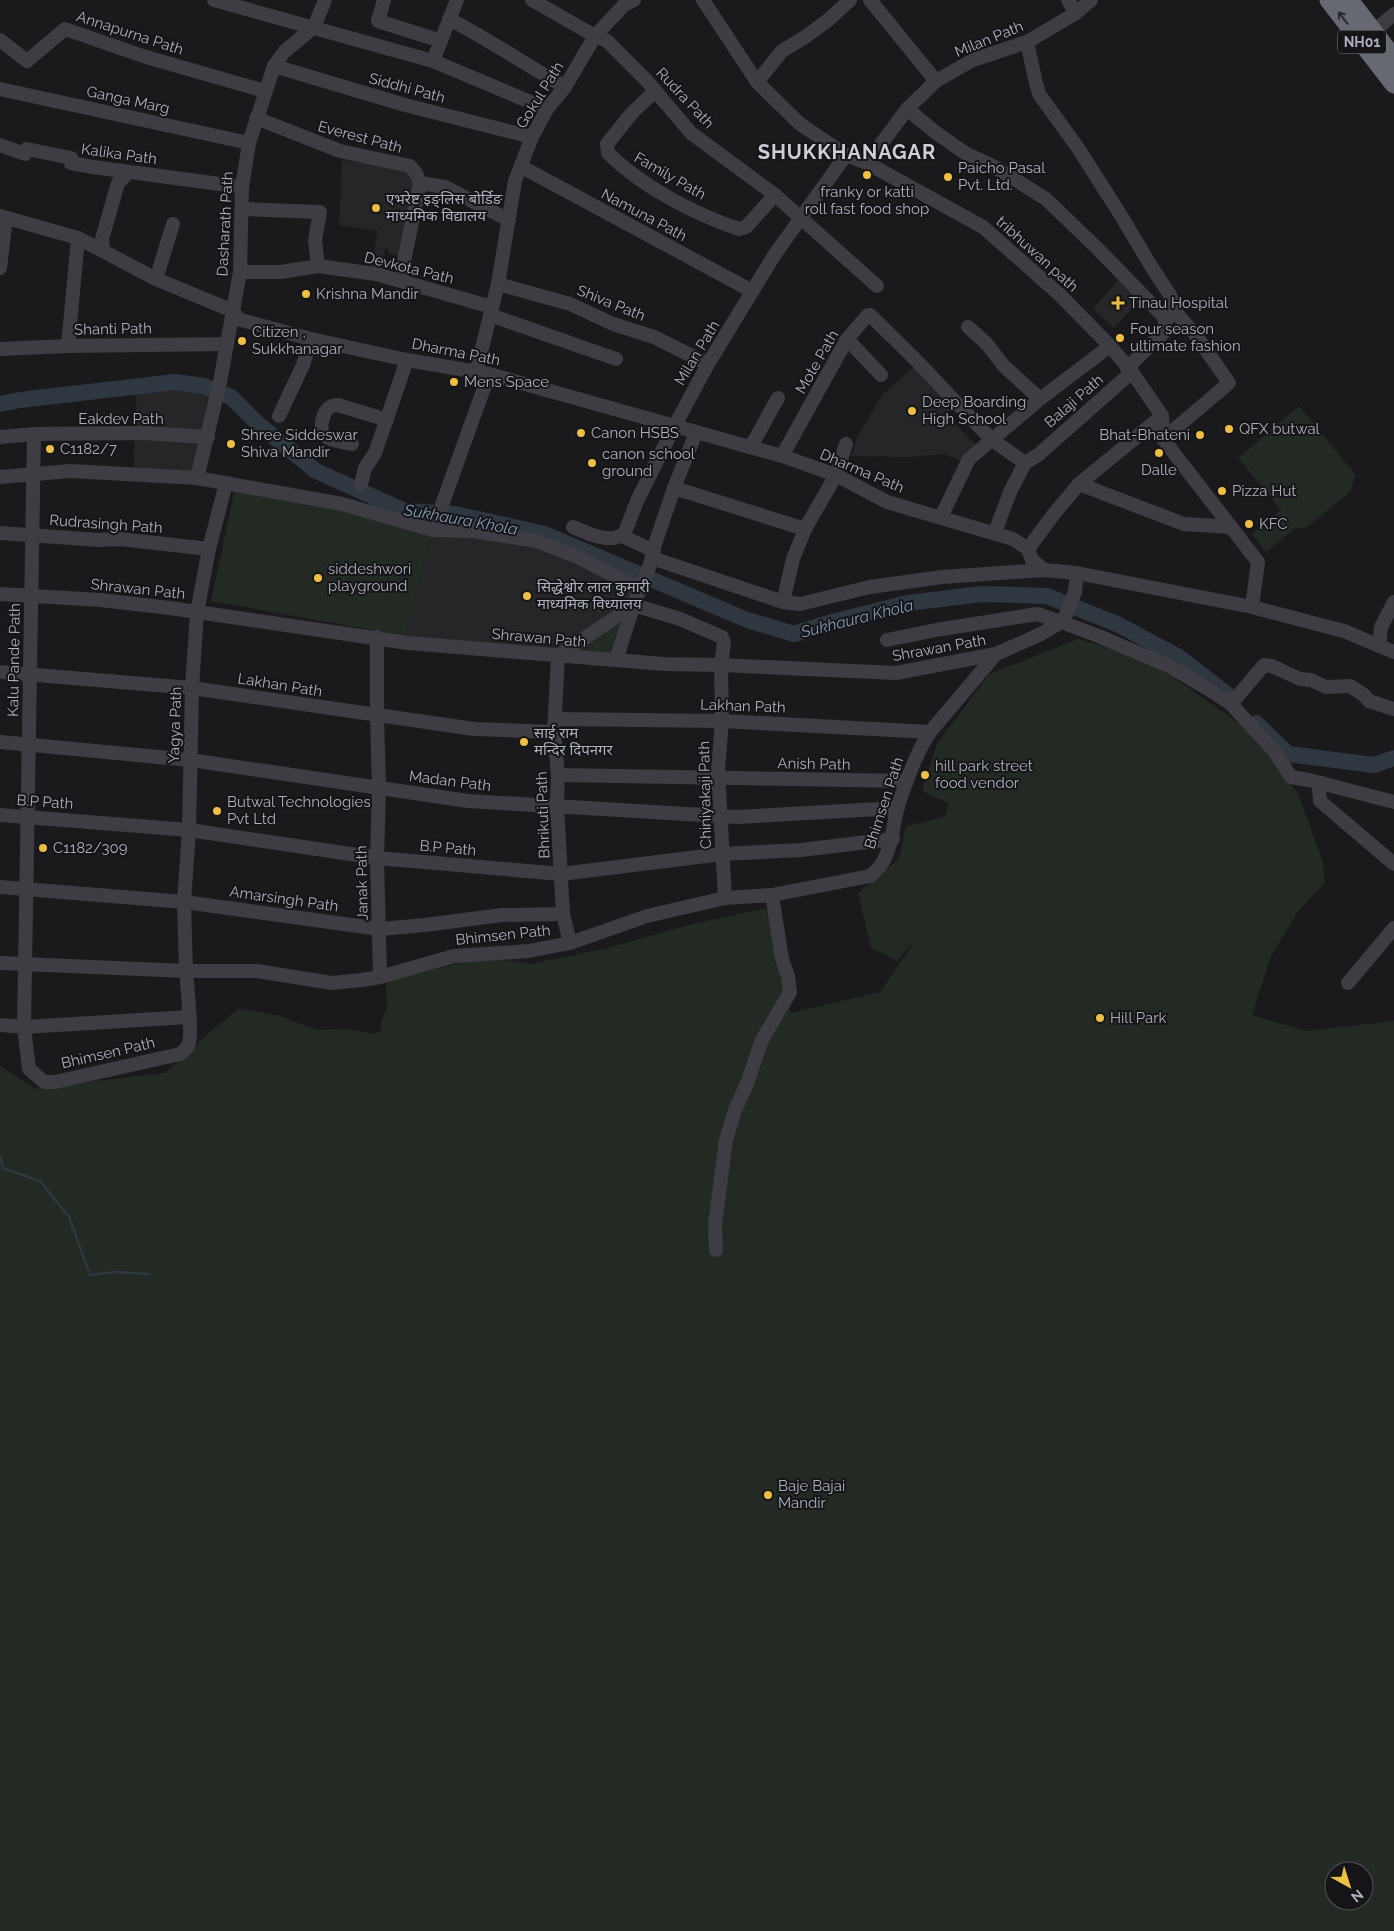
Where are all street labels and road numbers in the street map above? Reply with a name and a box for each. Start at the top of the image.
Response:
street label: Annapurna Path [74,7,186,59]
street label: Milan Path [952,17,1026,61]
road number: NH01 [1338,31,1386,54]
street label: Gokul Path [512,58,568,132]
street label: Rudra Path [652,64,718,132]
street label: Siddhi Path [367,69,447,107]
street label: Ganga Marg [85,82,171,118]
street label: Everest Path [316,117,404,157]
street label: Kalika Path [80,140,158,168]
street label: Family Path [631,148,709,204]
street label: Dasharath Path [213,171,237,277]
street label: Namuna Path [598,185,690,245]
street label: tribhuwan path [992,212,1082,296]
street label: Devkota Path [362,248,456,288]
street label: Shiva Path [574,281,648,325]
street label: Milan Path [671,317,723,389]
street label: Shanti Path [74,319,152,339]
street label: Mote Path [792,327,842,397]
street label: Dharma Path [410,335,502,369]
street label: Balaji Path [1041,371,1107,431]
street label: Eakdev Path [78,410,164,428]
street label: Dharma Path [817,445,907,497]
street label: Rudrasingh Path [49,511,163,537]
street label: Shrawan Path [90,575,186,603]
street label: Kalu Pande Path [4,603,24,717]
street label: Shrawan Path [491,625,587,651]
street label: Shrawan Path [891,631,987,665]
street label: Lakhan Path [236,669,324,701]
street label: Yagya Path [165,686,185,764]
street label: Lakhan Path [700,696,786,716]
street label: Chiniyakaji Path [695,741,715,849]
street label: Anish Path [777,754,851,774]
street label: Bhimsen Path [861,755,907,851]
street label: Madan Path [408,767,492,795]
street label: Bhrikuti Path [532,771,554,859]
street label: B.P Path [16,791,74,813]
street label: B.P Path [419,837,477,859]
street label: Janak Path [352,845,372,921]
street label: Amarsingh Path [228,882,340,916]
street label: Bhimsen Path [455,921,551,949]
street label: Bhimsen Path [59,1033,157,1073]

